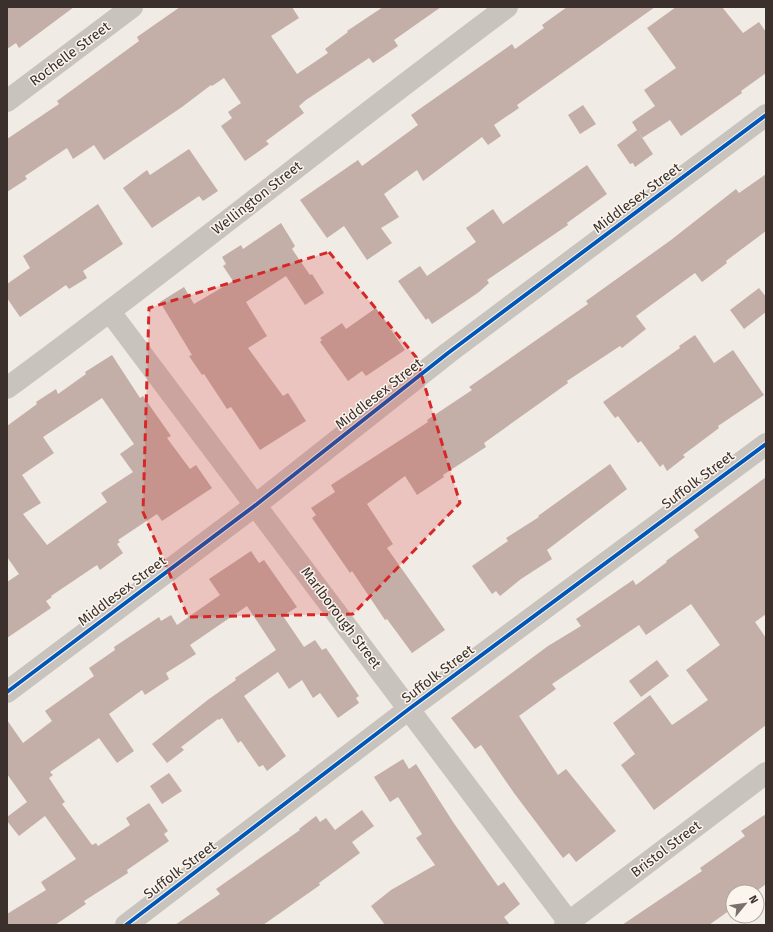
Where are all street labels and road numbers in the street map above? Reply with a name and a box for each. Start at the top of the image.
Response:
street label: Rochelle Street [26,18,114,90]
street label: Wellington Street [209,157,306,238]
street label: Middlesex Street [590,159,685,237]
street label: Middlesex Street [332,354,427,433]
street label: Suffolk Street [658,447,738,513]
street label: Middlesex Street [75,552,170,630]
street label: Marlborough Street [297,564,385,673]
street label: Suffolk Street [398,641,478,707]
street label: Bristol Street [628,817,705,881]
street label: Suffolk Street [140,837,220,903]

